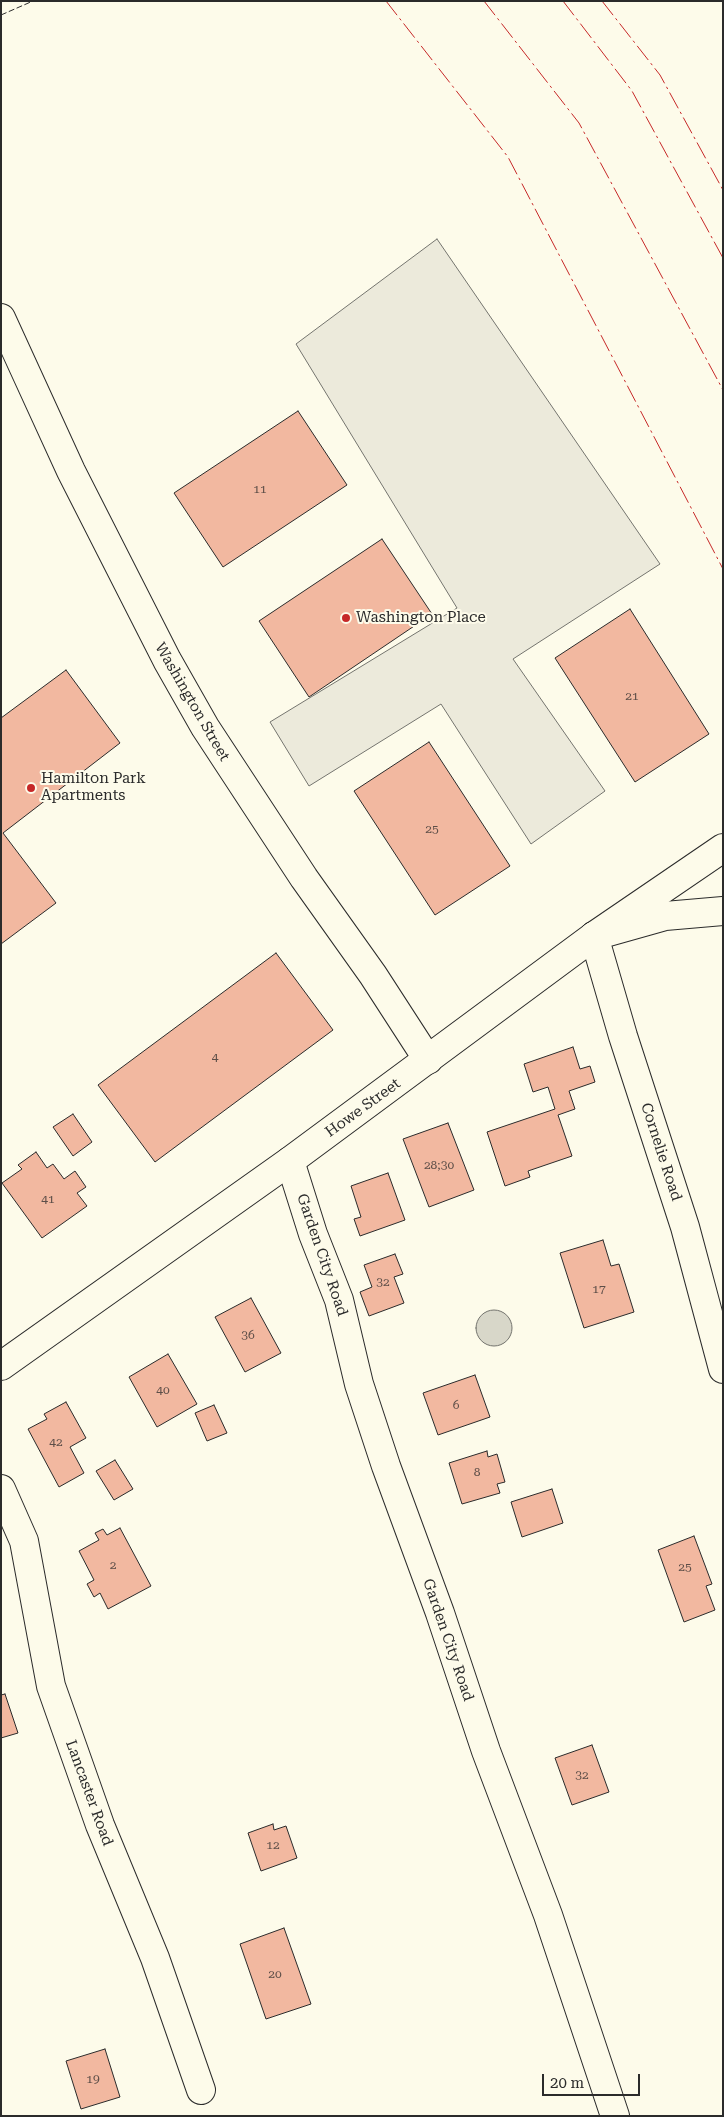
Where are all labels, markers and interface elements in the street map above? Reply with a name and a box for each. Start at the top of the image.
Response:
house number: 11 [253,482,267,496]
place label: Washington Place [356,609,486,627]
marker: Washington Place [340,612,352,624]
street label: Washington Street [151,640,233,764]
house number: 21 [625,689,639,703]
place label: Hamilton Park Apartments [41,770,146,805]
marker: Hamilton Park Apartments [25,782,37,794]
house number: 25 [425,822,439,836]
house number: 4 [212,1050,218,1064]
street label: Howe Street [322,1075,404,1141]
street label: Cornelie Road [637,1101,685,1203]
house number: 28;30 [424,1158,454,1172]
street label: Garden City Road [293,1191,351,1319]
house number: 41 [41,1192,55,1206]
house number: 32 [376,1275,390,1289]
house number: 17 [592,1282,606,1296]
house number: 36 [241,1328,255,1342]
house number: 40 [156,1383,170,1397]
house number: 6 [453,1398,459,1412]
house number: 42 [49,1435,63,1449]
house number: 8 [474,1465,480,1479]
house number: 2 [110,1558,116,1572]
house number: 25 [678,1560,692,1574]
street label: Garden City Road [419,1576,477,1704]
street label: Lancaster Road [61,1738,117,1848]
house number: 32 [575,1768,589,1782]
house number: 12 [266,1838,280,1852]
house number: 20 [268,1967,282,1981]
scale bar [544,2064,642,2096]
house number: 19 [86,2072,100,2086]
text: 20 m [550,2074,584,2092]

